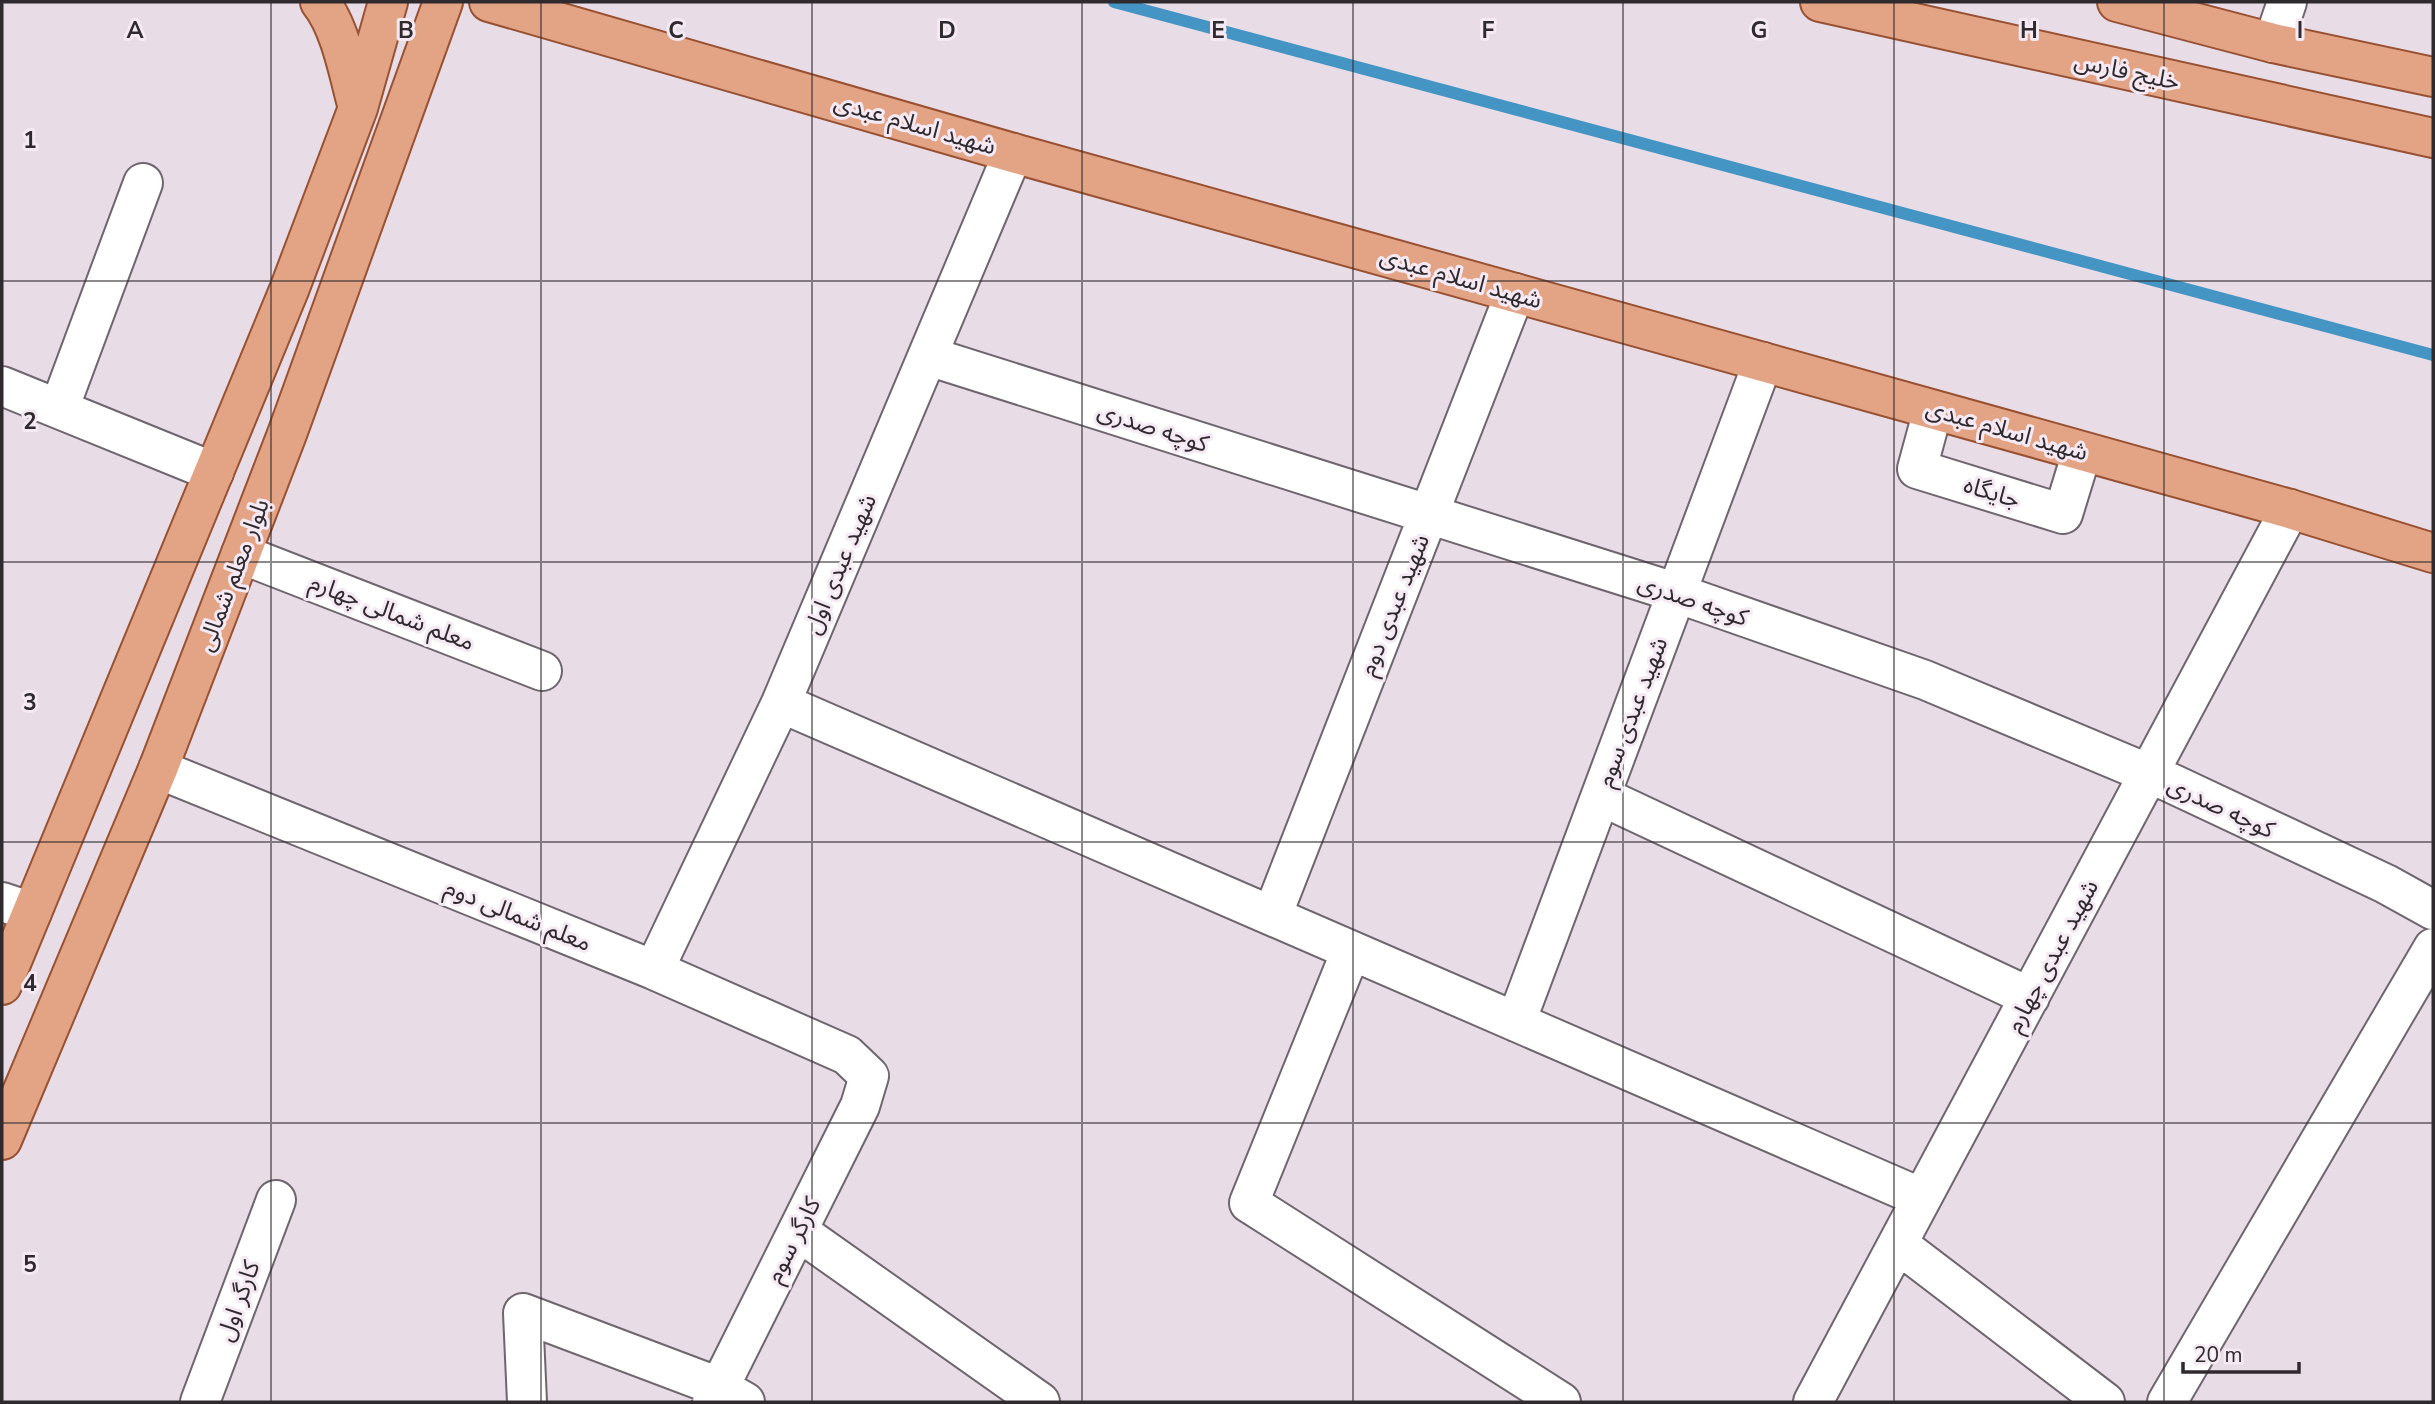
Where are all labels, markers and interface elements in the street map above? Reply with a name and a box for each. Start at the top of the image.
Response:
text: A [126,15,144,46]
text: B [398,15,414,46]
text: C [668,15,684,46]
text: D [938,15,956,46]
text: E [1211,15,1225,46]
text: F [1482,15,1495,46]
text: G [1751,15,1767,46]
text: H [2020,15,2038,46]
text: I [2297,15,2303,46]
street label: خلیج فارس [2071,44,2183,99]
street label: شهید اسلام عبدی [830,86,1000,164]
text: 1 [23,125,37,156]
street label: شهید اسلام عبدی [1376,240,1546,318]
street label: شهید اسلام عبدی [1922,392,2092,470]
street label: کوچه صدری [1094,394,1214,460]
text: 2 [23,406,37,437]
street label: جایگاه [1960,468,2024,516]
street label: شهید عبدی اول [796,489,884,639]
street label: بلوار معلم شمالی [189,494,278,656]
street label: شهید عبدی دوم [1351,529,1439,681]
street label: معلم شمالی چهارم [304,566,479,660]
street label: کوچه صدری [1634,566,1753,634]
street label: شهید عبدی سوم [1589,632,1677,792]
text: 3 [23,687,37,718]
street label: کوچه صدری [2162,768,2281,846]
street label: معلم شمالی دوم [439,871,596,961]
street label: شهید عبدی چهارم [1998,874,2108,1039]
text: 4 [23,968,37,999]
street label: کارگر سوم [758,1191,830,1289]
text: 5 [23,1249,37,1280]
street label: کارگر اول [209,1255,268,1346]
scale bar [2183,1330,2298,1374]
text: 20 m [2194,1341,2243,1369]

